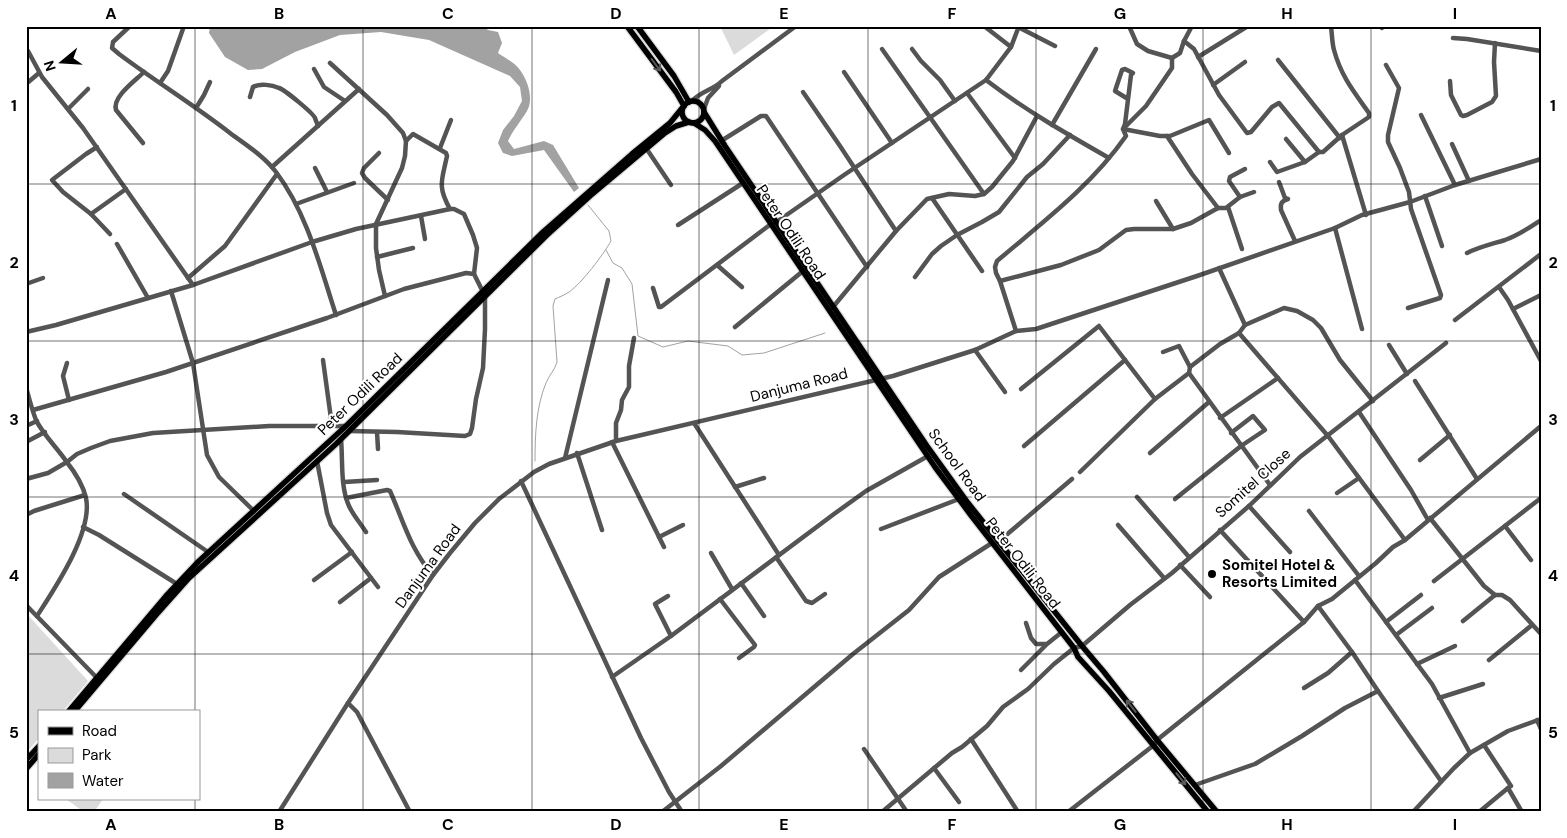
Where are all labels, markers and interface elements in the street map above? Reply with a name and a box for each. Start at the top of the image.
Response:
text: A [105,3,117,24]
text: B [274,3,284,24]
text: C [442,3,454,24]
text: D [610,3,622,24]
text: E [779,3,789,24]
text: F [948,3,957,24]
text: G [1114,3,1126,24]
text: H [1281,3,1293,24]
text: I [1453,3,1457,24]
north arrow [38,38,88,88]
text: N [39,58,60,74]
one-way arrow [651,58,661,72]
text: 1 [11,95,17,116]
text: 1 [1550,95,1556,116]
street label: Peter Odili Road [752,181,830,283]
text: 2 [9,252,19,273]
text: 2 [1548,252,1558,273]
street label: Peter Odili Road [313,348,407,440]
street label: Danjuma Road [748,363,850,407]
text: 3 [9,409,19,430]
text: 3 [1548,409,1558,430]
street label: School Road [924,424,990,506]
street label: Somitel Close [1211,444,1295,522]
street label: Peter Odili Road [981,513,1065,613]
street label: Danjuma Road [391,520,465,612]
place label: Somitel Hotel & Resorts Limited [1222,555,1337,592]
text: 4 [9,565,19,586]
text: 4 [1548,565,1558,586]
marker: Somitel Hotel & Resorts Limited [1206,568,1218,580]
one-way arrow [1125,700,1136,713]
legend [38,710,200,800]
text: Road [82,721,117,741]
text: 5 [9,722,19,743]
text: 5 [1548,722,1558,743]
text: Park [82,745,112,765]
text: Water [82,771,124,791]
one-way arrow [1175,772,1186,785]
text: A [105,814,117,835]
text: B [274,814,284,835]
text: C [442,814,454,835]
text: D [610,814,622,835]
text: E [779,814,789,835]
text: F [948,814,957,835]
text: G [1114,814,1126,835]
text: H [1281,814,1293,835]
text: I [1453,814,1457,835]

